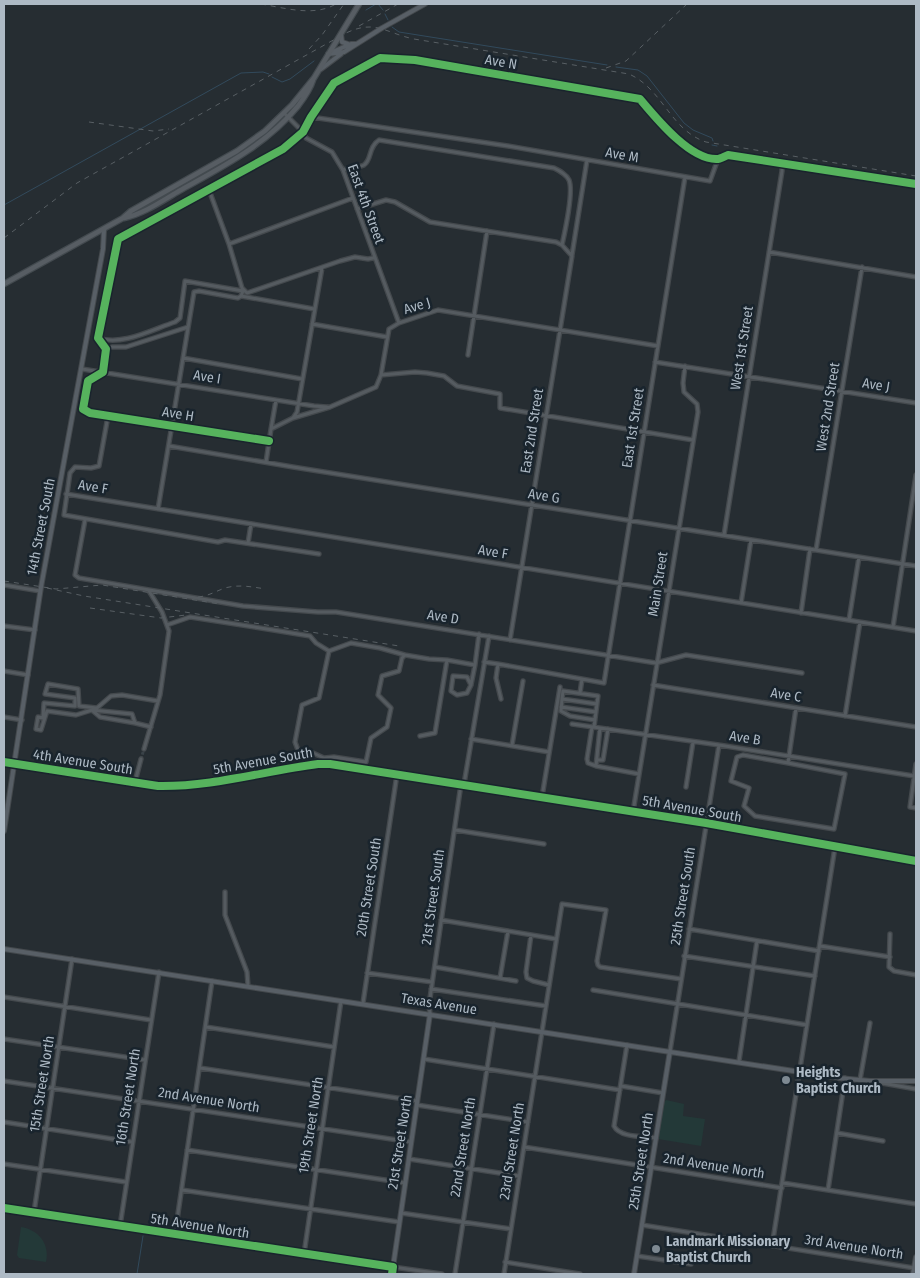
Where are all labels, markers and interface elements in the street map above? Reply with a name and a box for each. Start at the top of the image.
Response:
street label: Ave N [484,51,518,73]
street label: Ave M [604,144,640,166]
street label: East 4th Street [344,162,388,247]
street label: Ave J [401,294,433,318]
street label: West 1st Street [727,304,757,391]
street label: West 2nd Street [813,361,843,453]
street label: Ave I [192,366,222,388]
street label: Ave J [861,374,891,396]
street label: East 1st Street [618,386,648,469]
street label: East 2nd Street [517,387,547,475]
street label: Ave H [161,403,195,425]
street label: Ave F [77,476,109,498]
street label: 14th Street South [23,477,59,577]
street label: Ave G [527,485,561,507]
street label: Ave F [477,541,509,563]
street label: Main Street [644,550,672,618]
street label: Ave D [426,606,460,628]
street label: Ave C [769,684,803,706]
street label: Ave B [728,727,762,749]
street label: 5th Avenue South [212,744,314,778]
street label: 4th Avenue South [32,746,134,778]
street label: 5th Avenue South [641,792,743,826]
street label: 20th Street South [353,836,385,938]
street label: 25th Street South [667,846,699,946]
street label: 21st Street South [418,848,448,946]
street label: Texas Avenue [400,990,478,1018]
street label: 15th Street North [26,1035,58,1133]
street label: 16th Street North [112,1047,144,1147]
place label: Heights Baptist Church [796,1064,881,1097]
marker: Heights Baptist Church [780,1074,792,1086]
street label: 19th Street North [295,1075,327,1175]
street label: 2nd Avenue North [157,1084,261,1116]
street label: 21st Street North [384,1093,416,1191]
street label: 22nd Street North [447,1096,479,1198]
street label: 23rd Street North [496,1101,528,1201]
street label: 25th Street North [625,1111,657,1211]
street label: 2nd Avenue North [662,1150,766,1182]
street label: 5th Avenue North [149,1210,251,1242]
street label: 3rd Avenue North [803,1231,905,1263]
place label: Landmark Missionary Baptist Church [666,1233,791,1266]
marker: Landmark Missionary Baptist Church [650,1243,662,1255]

